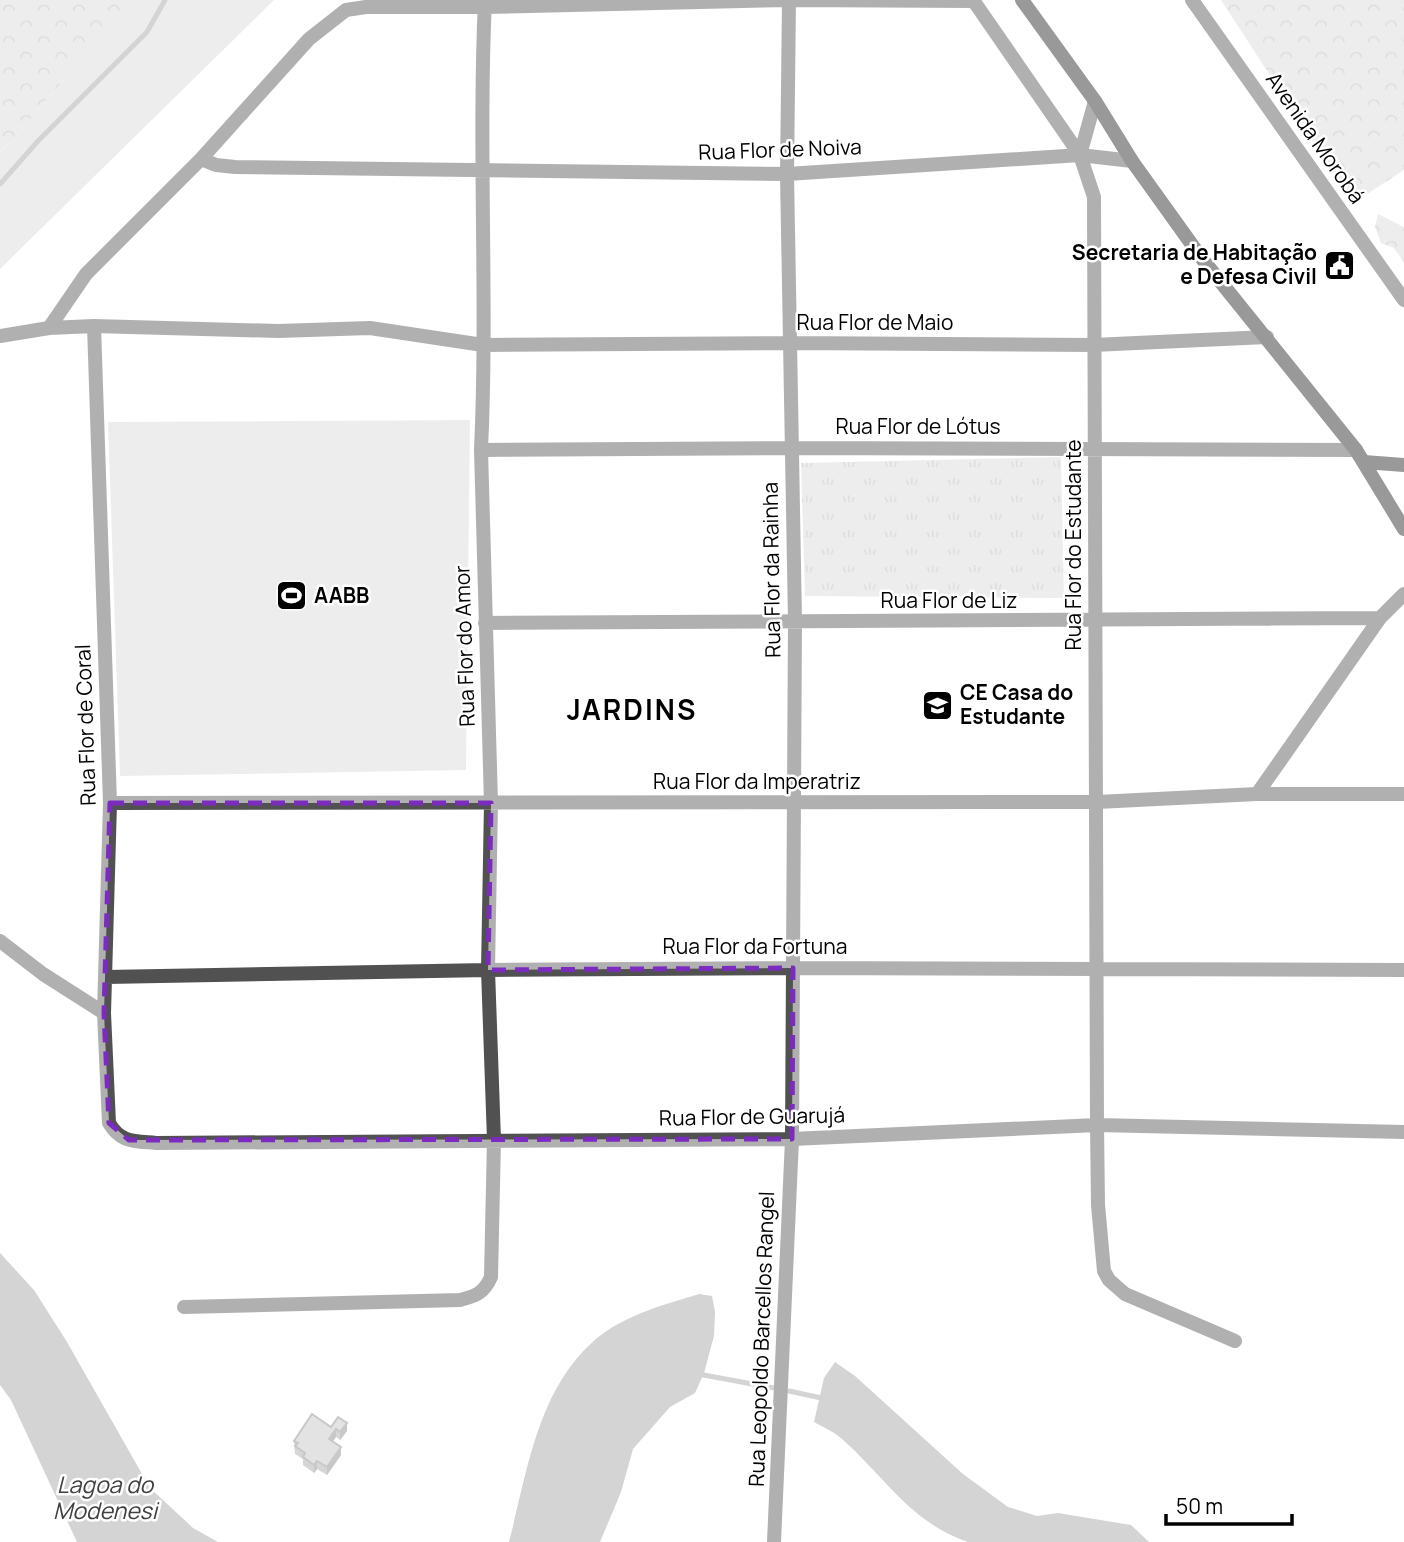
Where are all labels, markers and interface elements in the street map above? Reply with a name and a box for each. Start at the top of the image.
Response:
street label: Avenida Morobá [1260,66,1372,209]
street label: Rua Flor de Noiva [698,132,862,166]
place label: Secretaria de Habitação e Defesa Civil [1072,238,1317,290]
public building icon: Secretaria de Habitação e Defesa Civil [1323,248,1357,282]
street label: Rua Flor de Maio [797,308,953,336]
street label: Rua Flor de Lótus [835,412,1001,440]
street label: Rua Flor do Estudante [1059,439,1087,651]
street label: Rua Flor da Rainha [755,482,787,658]
street label: Rua Flor do Amor [447,565,481,727]
sports icon: AABB [274,579,308,613]
place label: AABB [314,581,369,609]
street label: Rua Flor de Liz [881,586,1017,614]
street label: Rua Flor de Coral [68,644,102,806]
place label: CE Casa do Estudante [960,678,1073,730]
school or university icon: CE Casa do Estudante [920,688,954,722]
district label: JARDINS [567,690,697,728]
street label: Rua Flor da Imperatriz [653,767,861,795]
street label: Rua Flor da Fortuna [663,932,847,960]
street label: Rua Flor de Guarujá [659,1100,845,1132]
street label: Rua Leopoldo Barcellos Rangel [742,1191,780,1487]
water label: Lagoa do Modenesi [53,1468,160,1526]
scale bar [1166,1482,1292,1526]
text: 50 m [1176,1492,1223,1520]

